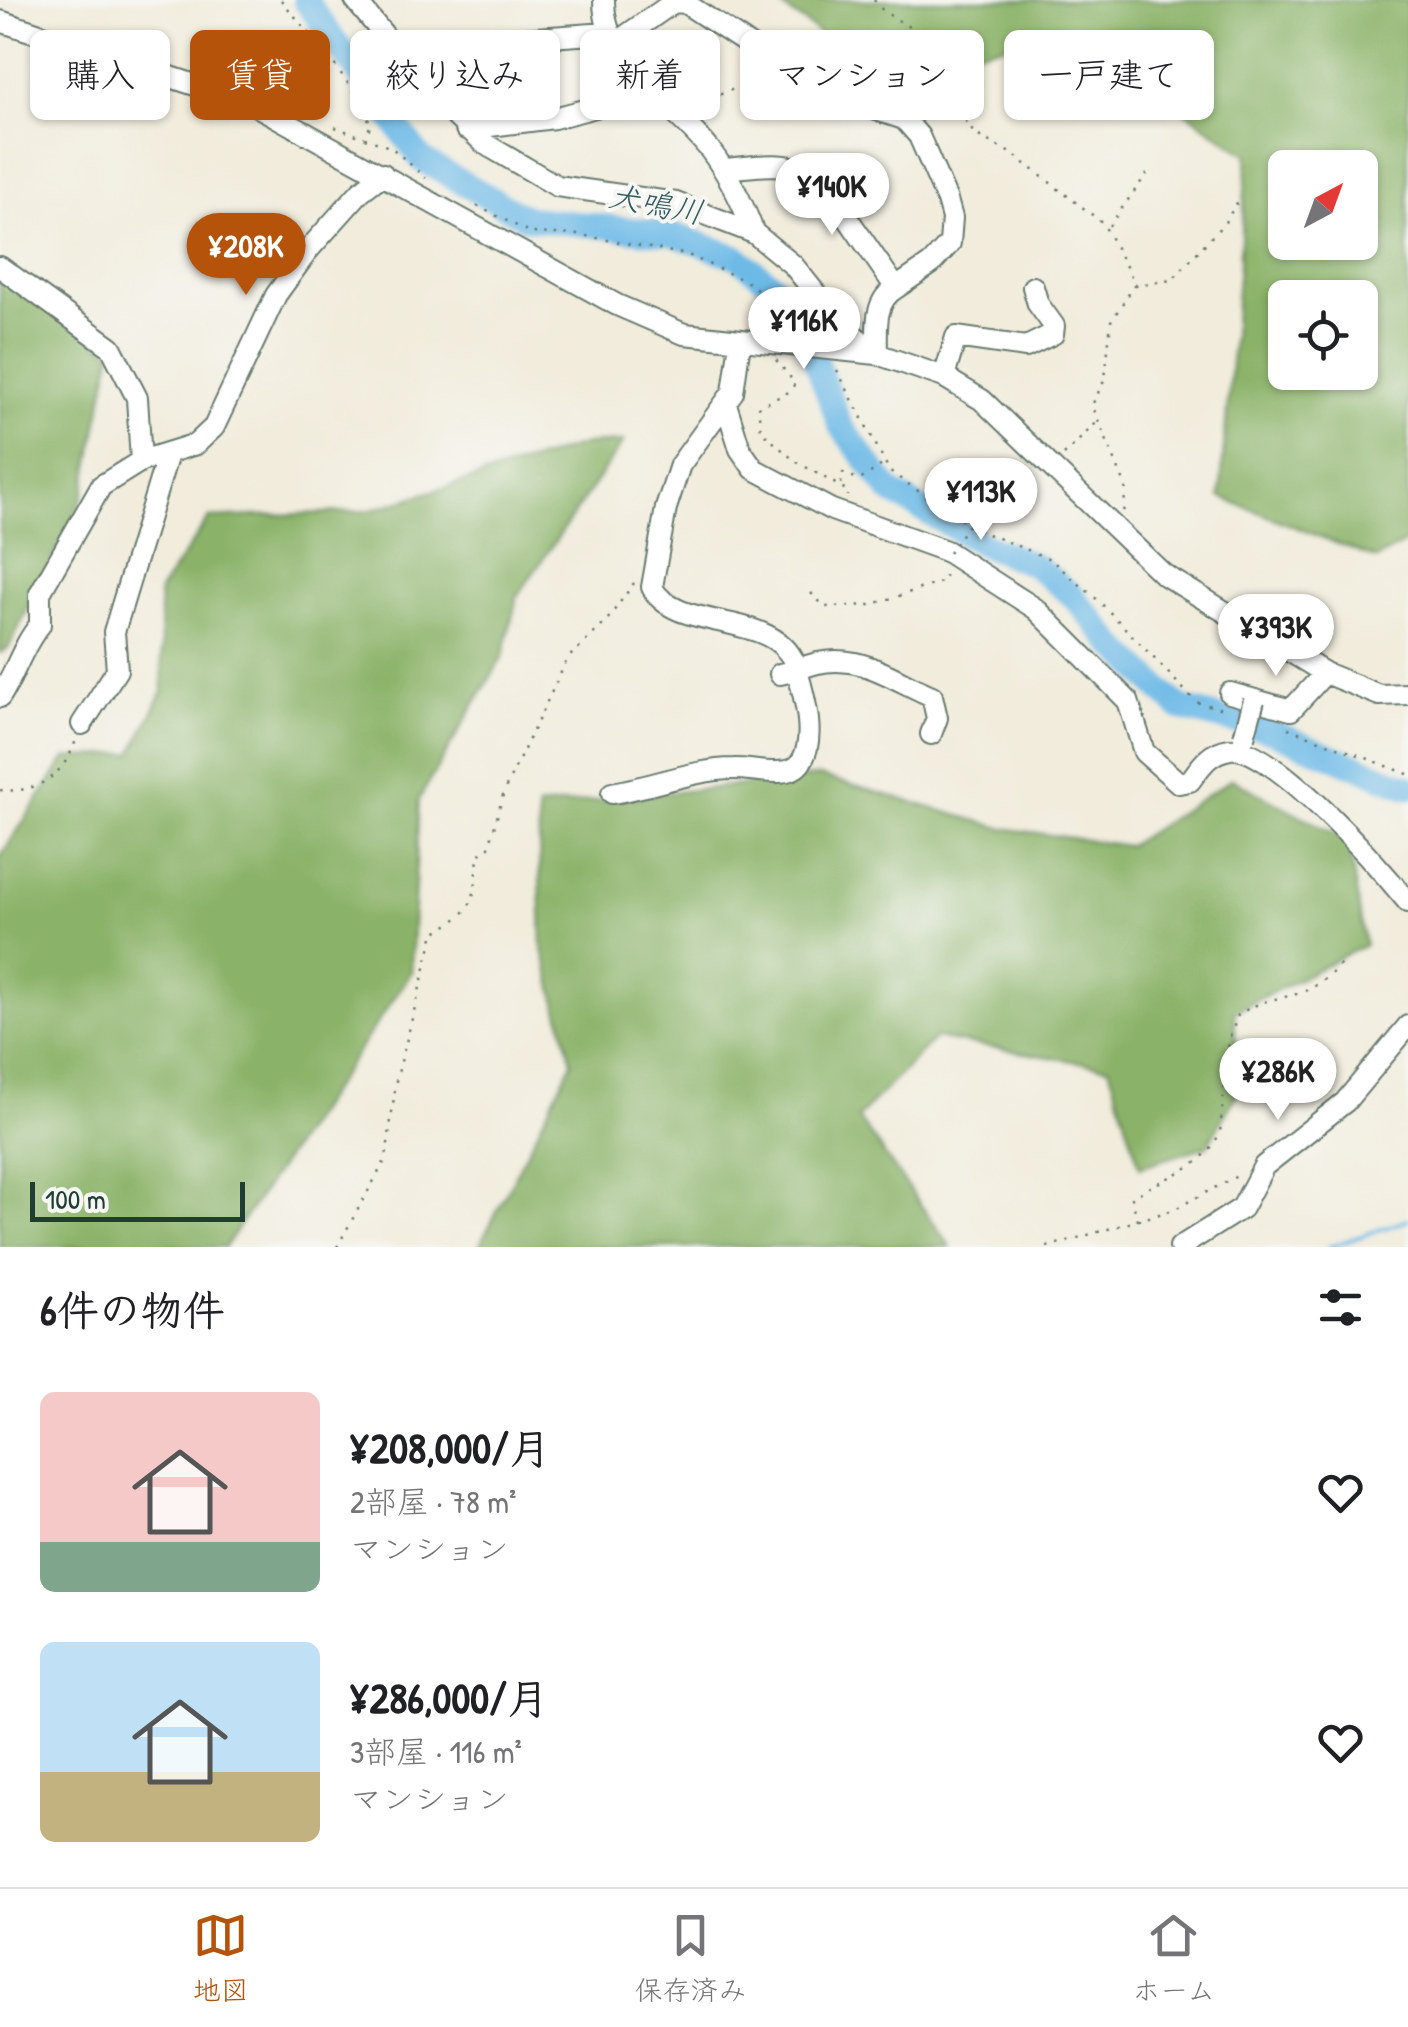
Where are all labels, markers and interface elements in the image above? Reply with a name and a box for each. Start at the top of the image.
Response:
chip: 購入 [30,30,170,120]
chip: 賃貸 [190,30,330,120]
chip: 絞り込み [350,30,560,120]
chip: 新着 [580,30,720,120]
chip: マンション [740,30,984,120]
chip: 一戸建て [1004,30,1214,120]
north arrow [1268,150,1378,260]
map controls [1268,150,1378,390]
pin: ¥140K [762,153,902,238]
text: ¥140K [797,164,867,207]
water label: 犬鳴川 [605,173,707,234]
pin: ¥208K [176,213,316,298]
text: ¥208K [209,224,283,267]
button: locate [1268,280,1378,390]
pin: ¥116K [734,287,874,372]
text: ¥116K [770,298,838,341]
pin: ¥113K [911,458,1051,543]
text: ¥113K [946,469,1016,512]
pin: ¥393K [1206,594,1346,679]
text: ¥393K [1240,605,1312,648]
pin: ¥286K [1208,1038,1348,1123]
text: ¥286K [1241,1049,1315,1092]
scale bar [30,1177,245,1222]
text: 100 m [45,1180,106,1218]
icon: filters [1313,1280,1368,1335]
text: 6件の物件 [40,1281,225,1338]
text: ¥208,000/月 [350,1419,551,1476]
icon: home [120,1432,240,1552]
icon: heart [1313,1465,1368,1520]
text: 2部屋 · 78 m² [350,1480,516,1523]
text: マンション [350,1527,509,1570]
text: ¥286,000/月 [350,1669,549,1726]
icon: home [120,1682,240,1802]
icon: heart [1313,1715,1368,1770]
text: 3部屋 · 116 m² [350,1730,522,1773]
text: マンション [350,1777,509,1820]
tab: 地図 [193,1908,249,2009]
tab: 保存済み [635,1908,747,2009]
tab: ホーム [1132,1908,1215,2009]

